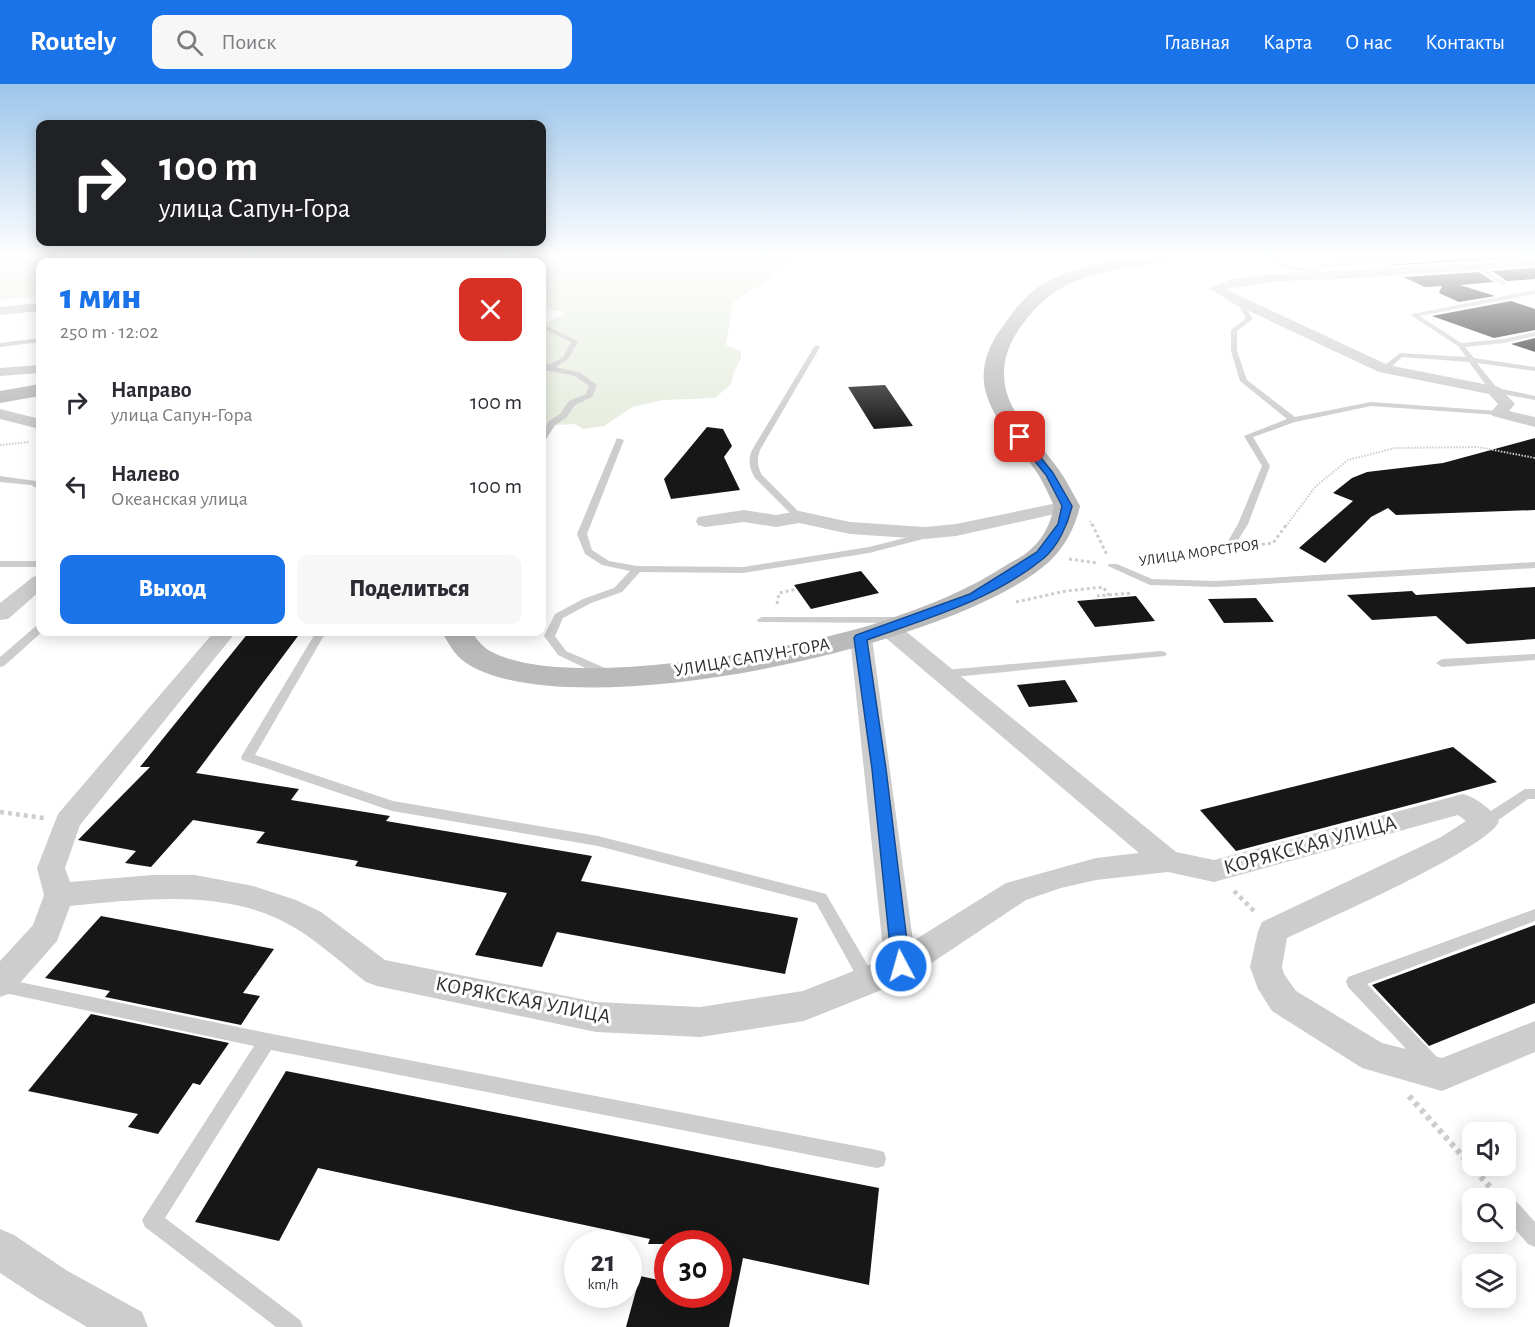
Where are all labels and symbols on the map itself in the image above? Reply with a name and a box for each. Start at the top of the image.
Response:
pin [994,411,1045,462]
street label: УЛИЦА МОРСТРОЯ [1138,537,1260,569]
street label: УЛИЦА САПУН-ГОРА [673,635,832,681]
street label: КОРЯКСКАЯ УЛИЦА [1221,812,1399,878]
position arrow [869,934,933,998]
street label: КОРЯКСКАЯ УЛИЦА [434,973,612,1027]
speed limit sign: 30 [654,1230,732,1308]

